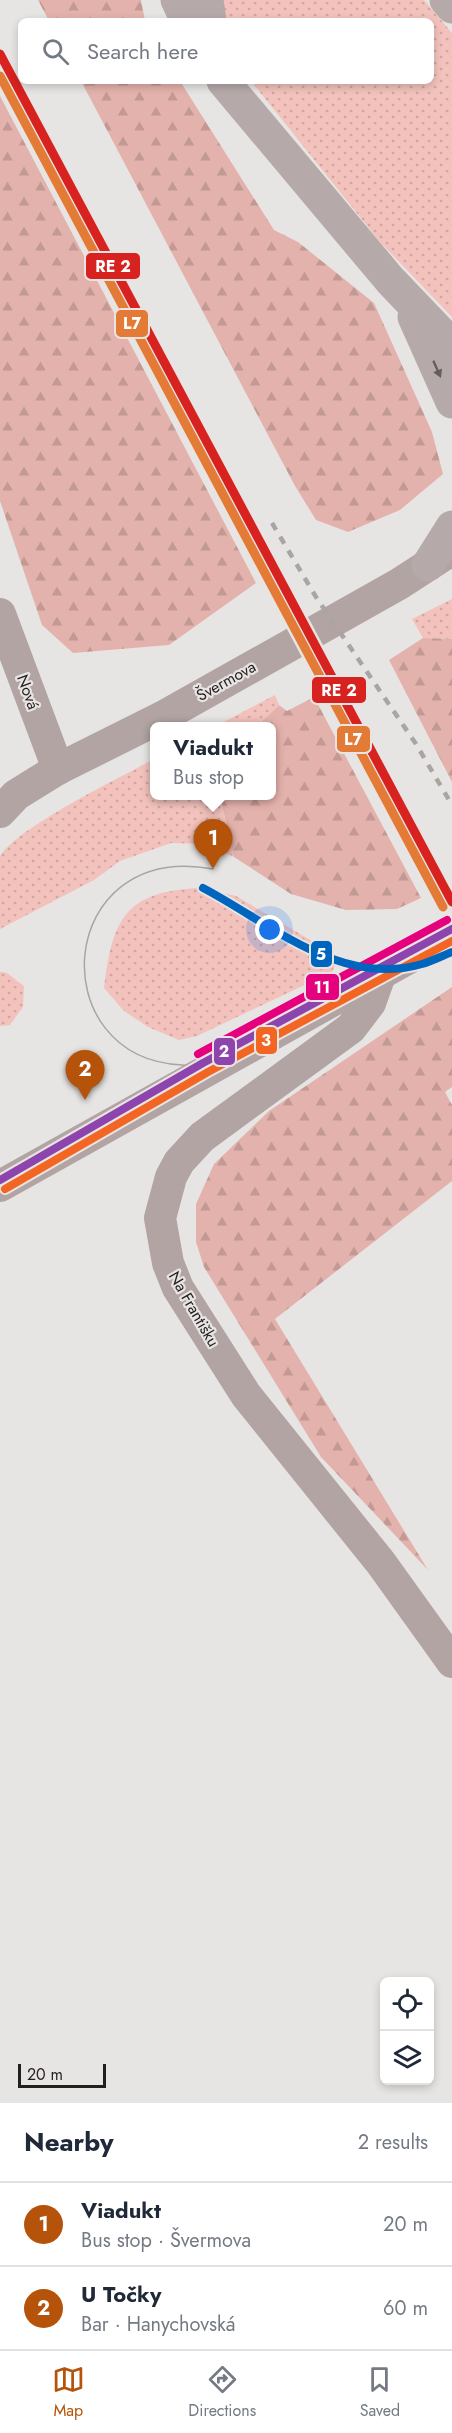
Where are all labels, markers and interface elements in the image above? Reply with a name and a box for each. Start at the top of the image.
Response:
search box [18,18,434,84]
icon: search [39,35,72,68]
text: Search here [87,35,198,67]
line badge: RE 2 [85,252,141,280]
text: RE 2 [95,255,131,278]
line badge: L7 [115,309,149,338]
text: L7 [123,312,141,335]
one-way arrow [432,360,442,378]
street label: Švermova [192,655,260,707]
street label: Nová [11,671,45,713]
line badge: RE 2 [311,676,367,704]
text: RE 2 [321,679,357,702]
popup [150,722,276,800]
line badge: L7 [336,725,371,753]
text: L7 [344,728,362,751]
text: Viadukt [173,731,253,763]
text: Bus stop [173,763,244,792]
pin: 1 [194,820,232,869]
your location [255,915,284,944]
line badge: 5 [310,940,333,968]
text: 5 [316,943,326,966]
line badge: 11 [305,973,340,1001]
text: 11 [314,976,330,999]
line badge: 3 [255,1026,278,1055]
text: 3 [261,1029,271,1052]
line badge: 2 [213,1037,236,1066]
text: 2 [219,1040,229,1063]
pin: 2 [66,1050,104,1100]
street label: Na Františku [163,1267,225,1351]
map controls [380,1977,434,2085]
button: locate [380,1977,434,2031]
button: layers [380,2031,434,2085]
scale bar [18,2061,106,2088]
text: 20 m [27,2063,63,2086]
text: Nearby [24,2123,113,2161]
text: 2 results [358,2128,428,2157]
text: Viadukt [81,2194,161,2226]
text: 1 [38,2210,49,2239]
text: 20 m [383,2210,428,2239]
text: Bus stop · Švermova [81,2226,251,2255]
text: U Točky [81,2278,162,2310]
text: 2 [37,2294,50,2323]
text: 60 m [383,2294,428,2323]
text: Bar · Hanychovská [81,2310,236,2339]
tab: Map [52,2363,85,2422]
tab: Directions [188,2363,256,2422]
tab: Saved [360,2363,400,2422]

